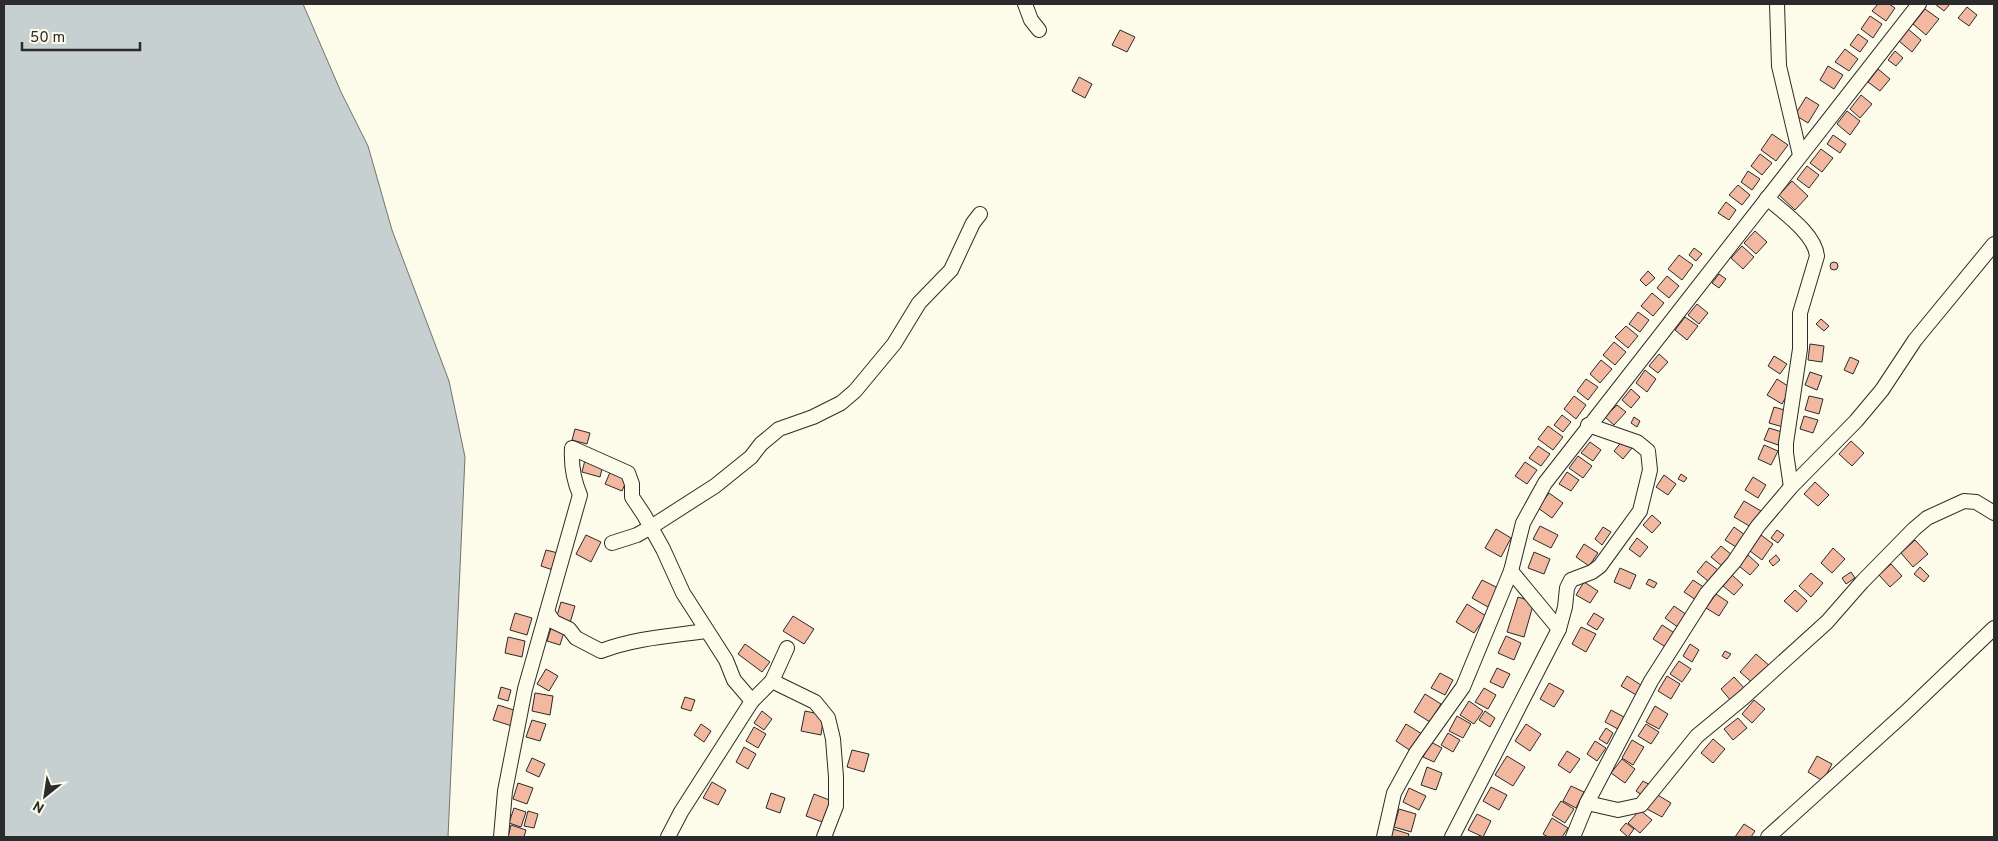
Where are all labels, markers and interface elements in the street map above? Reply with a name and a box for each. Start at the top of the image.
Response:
scale bar [22,20,140,52]
text: 50 m [30,29,65,48]
north arrow [20,771,70,821]
text: N [31,796,48,816]

